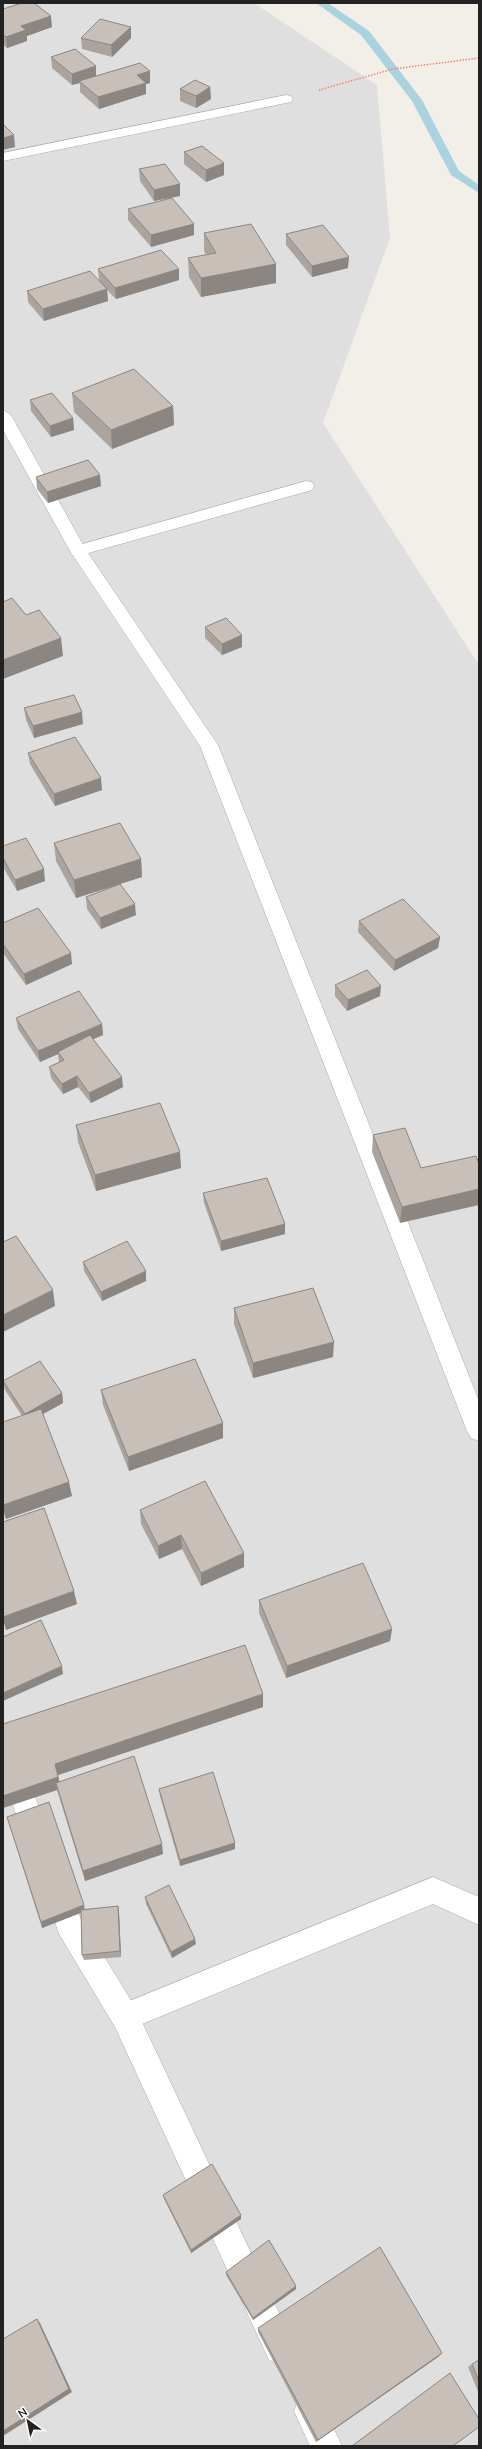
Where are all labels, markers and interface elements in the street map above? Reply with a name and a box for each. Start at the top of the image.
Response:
north arrow [8,2401,48,2441]
text: N [15,2405,30,2422]

